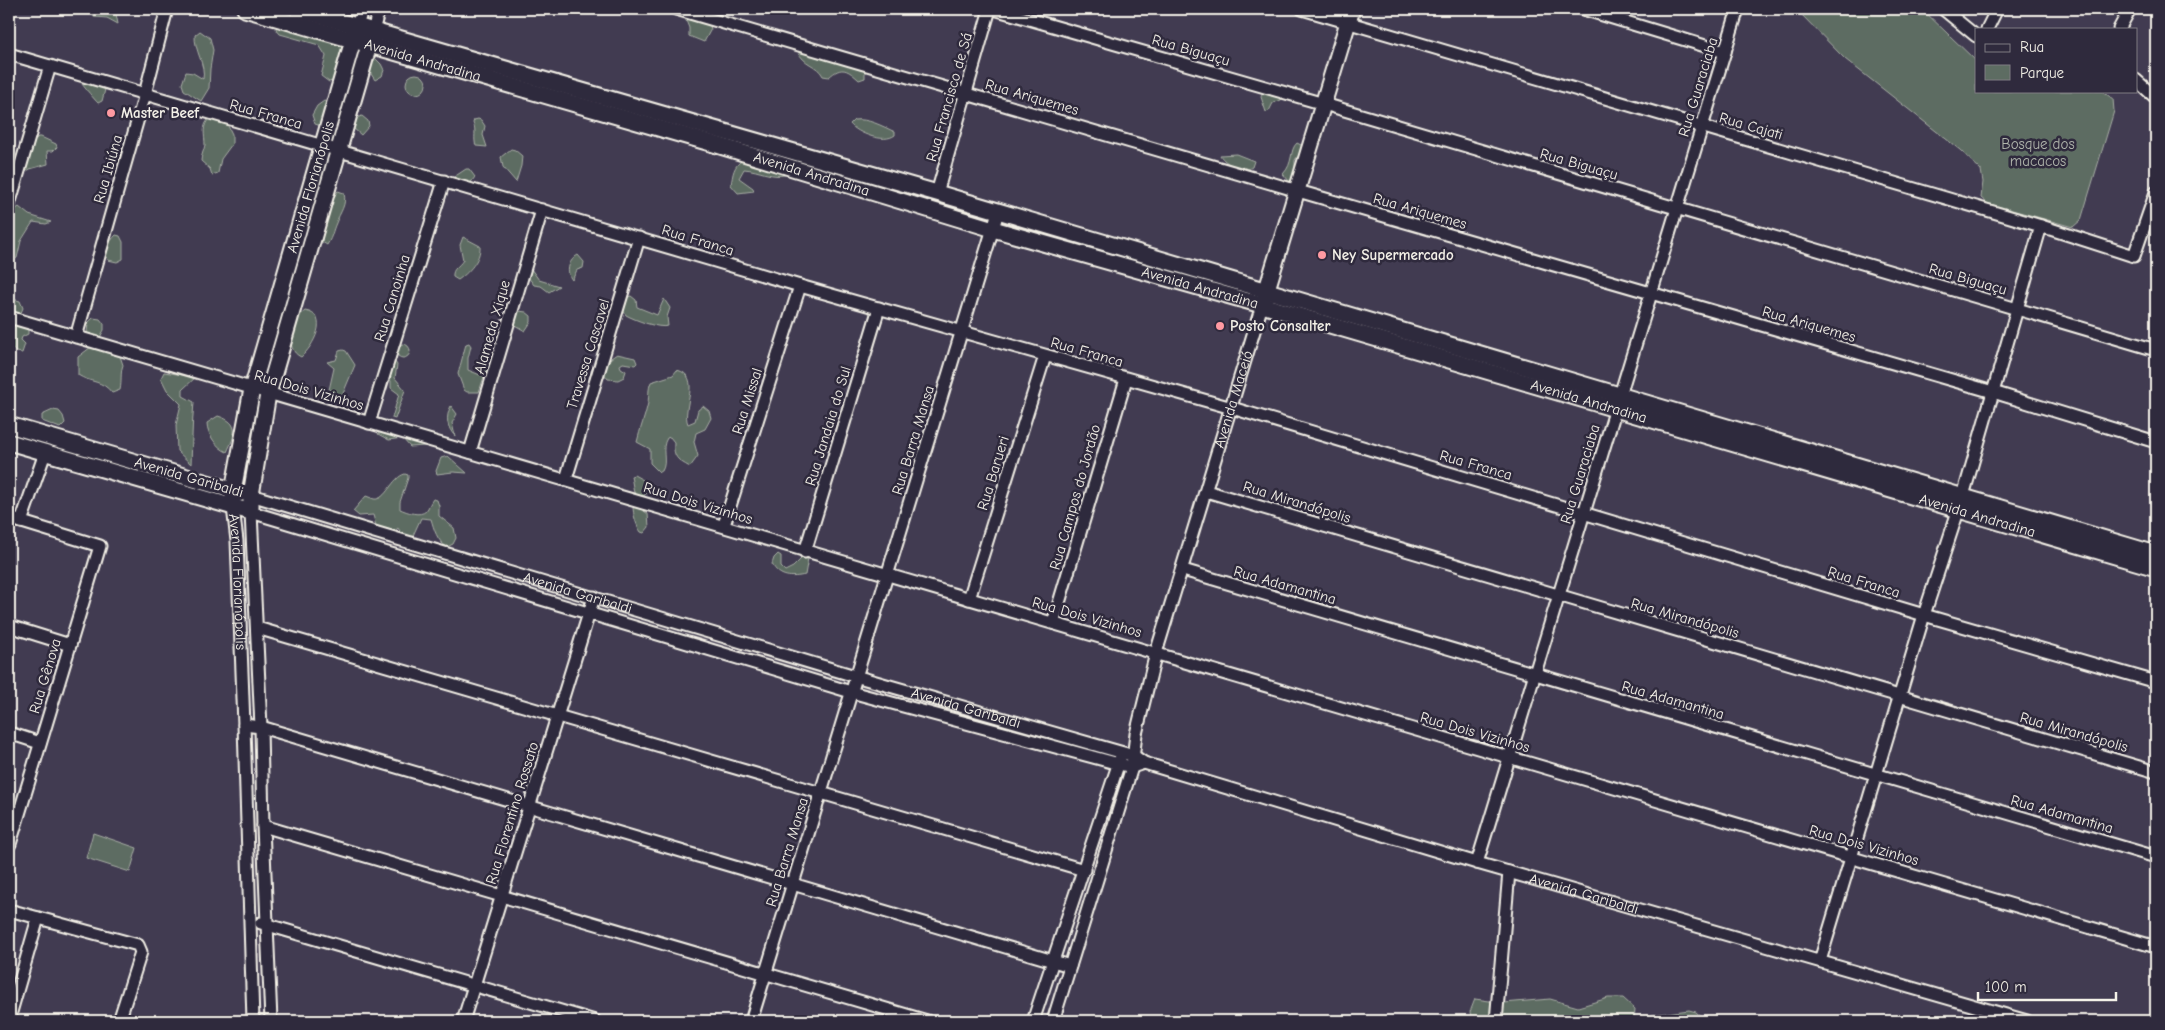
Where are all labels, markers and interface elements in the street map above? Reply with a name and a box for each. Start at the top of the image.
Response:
legend [1975,28,2138,92]
street label: Rua Francisco de Sá [922,30,976,164]
street label: Rua Biguaçu [1150,30,1232,70]
street label: Avenida Andradina [362,35,483,85]
street label: Rua Guaraciaba [1674,35,1722,139]
text: Rua [2020,38,2044,56]
text: Parque [2020,64,2065,82]
street label: Rua Ariquemes [983,75,1081,119]
street label: Rua Franca [228,95,304,133]
place label: Master Beef [121,104,200,122]
marker: Master Beef [105,107,117,119]
street label: Rua Cajati [1717,108,1785,144]
street label: Avenida Florianópolis [283,119,338,255]
street label: Rua Ibiúna [90,133,126,205]
park label: Bosque dos macacos [2001,135,2075,170]
street label: Rua Biguaçu [1538,144,1620,184]
street label: Avenida Andradina [751,148,872,200]
street label: Rua Ariquemes [1371,189,1469,233]
street label: Rua Franca [660,220,736,260]
place label: Ney Supermercado [1332,246,1454,264]
marker: Ney Supermercado [1316,249,1328,261]
street label: Rua Canoinha [370,252,414,344]
street label: Rua Biguaçu [1927,259,2009,299]
street label: Avenida Andradina [1140,263,1261,313]
street label: Alameda Xique [470,277,514,376]
street label: Travessa Cascavel [563,296,613,412]
street label: Rua Ariquemes [1760,302,1858,346]
place label: Posto Consalter [1230,317,1331,335]
marker: Posto Consalter [1214,320,1226,332]
street label: Rua Franca [1049,333,1125,371]
street label: Avenida Maceió [1210,348,1257,450]
street label: Rua Jandaia do Sul [801,364,855,488]
street label: Rua Dois Vizinhos [252,366,366,414]
street label: Rua Missal [728,366,766,436]
street label: Avenida Andradina [1529,376,1649,427]
street label: Rua Barra Mansa [888,383,938,497]
street label: Rua Campos do Jordão [1046,422,1104,572]
street label: Rua Guaraciaba [1556,422,1604,526]
street label: Rua Barueri [973,434,1013,512]
street label: Rua Franca [1438,446,1514,484]
street label: Avenida Garibaldi [132,453,246,501]
street label: Rua Mirandópolis [1241,477,1353,527]
street label: Rua Dois Vizinhos [641,478,755,528]
street label: Avenida Andradina [1917,490,2038,541]
street label: Avenida Florianópolis [225,513,250,650]
street label: Rua Adamantina [1232,562,1338,608]
street label: Rua Franca [1826,562,1902,602]
street label: Avenida Garibaldi [521,568,634,618]
street label: Rua Dois Vizinhos [1030,593,1144,641]
street label: Rua Mirandópolis [1629,594,1741,642]
street label: Rua Gênova [25,636,65,716]
street label: Rua Adamantina [1620,677,1726,723]
street label: Avenida Garibaldi [909,684,1023,732]
street label: Rua Dois Vizinhos [1418,708,1532,756]
street label: Rua Mirandópolis [2018,708,2130,756]
street label: Rua Florentino Rossato [482,739,542,886]
street label: Rua Adamantina [2009,791,2115,837]
street label: Rua Barra Mansa [762,795,812,909]
street label: Rua Dois Vizinhos [1807,821,1921,869]
street label: Avenida Garibaldi [1527,869,1641,918]
scale bar [1978,970,2115,1002]
text: 100 m [1985,978,2027,996]

